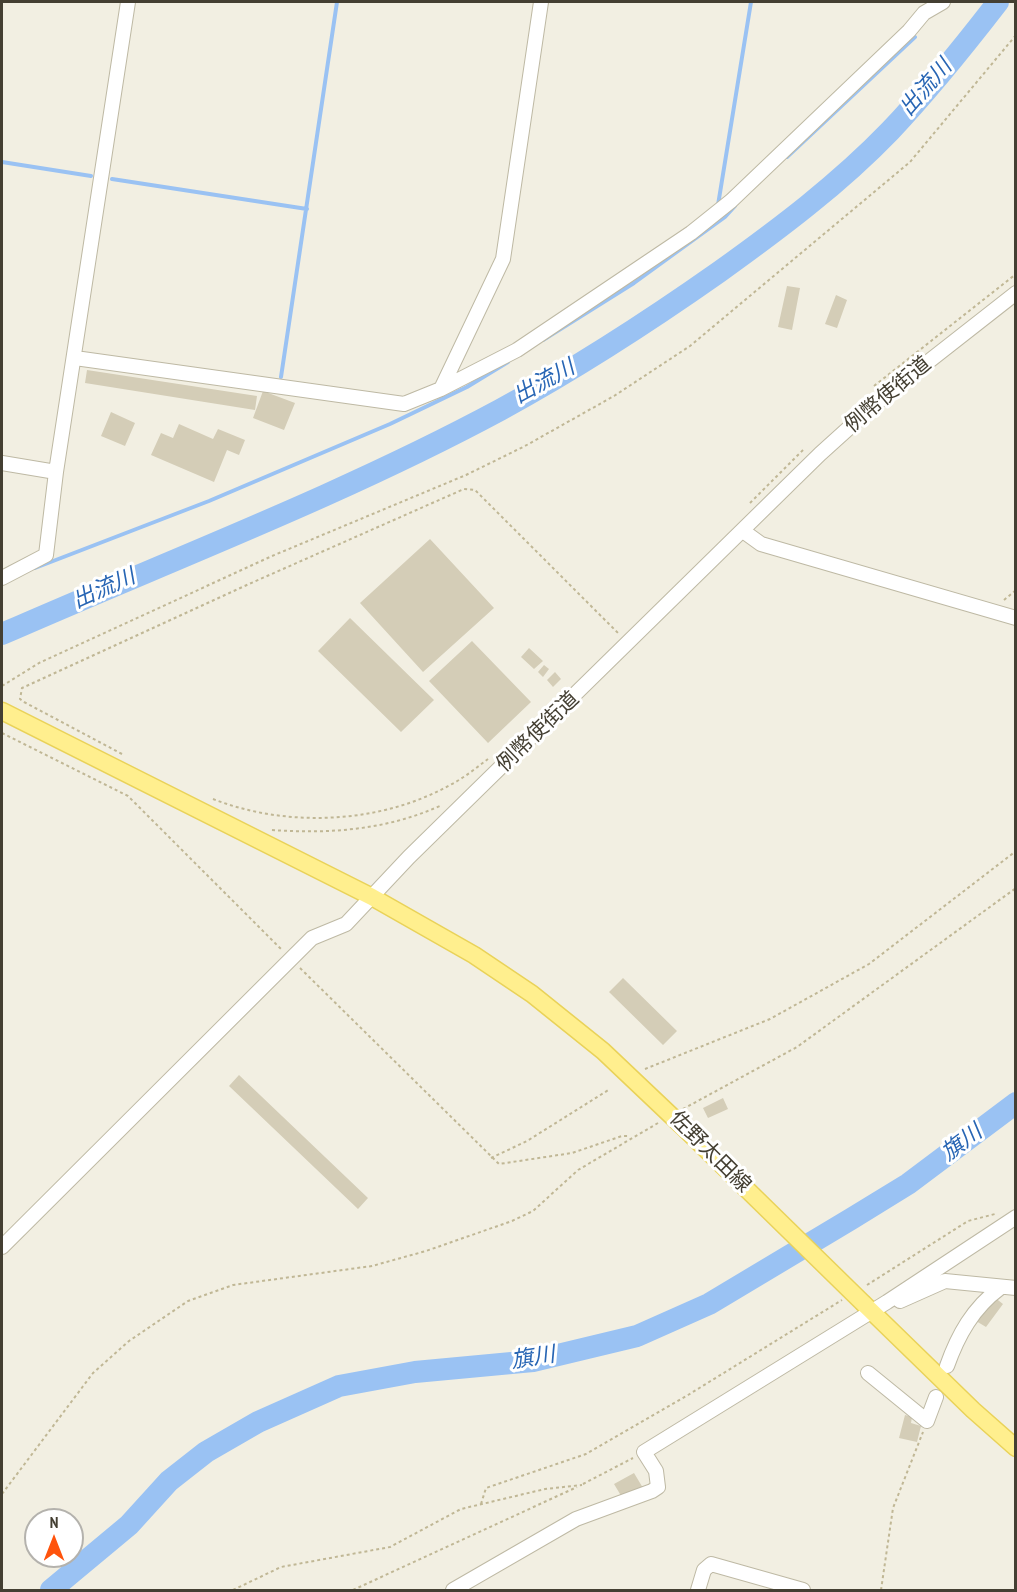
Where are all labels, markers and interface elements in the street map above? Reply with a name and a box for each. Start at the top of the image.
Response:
water label: 出流川 [894,54,958,122]
street label: 例幣使街道 [840,352,936,438]
water label: 出流川 [509,354,579,410]
water label: 出流川 [68,564,140,614]
street label: 例幣使街道 [491,686,585,778]
street label: 佐野太田線 [664,1106,756,1198]
water label: 旗川 [936,1119,988,1167]
water label: 旗川 [509,1342,557,1374]
north arrow [24,1508,84,1568]
text: N [50,1512,58,1532]

